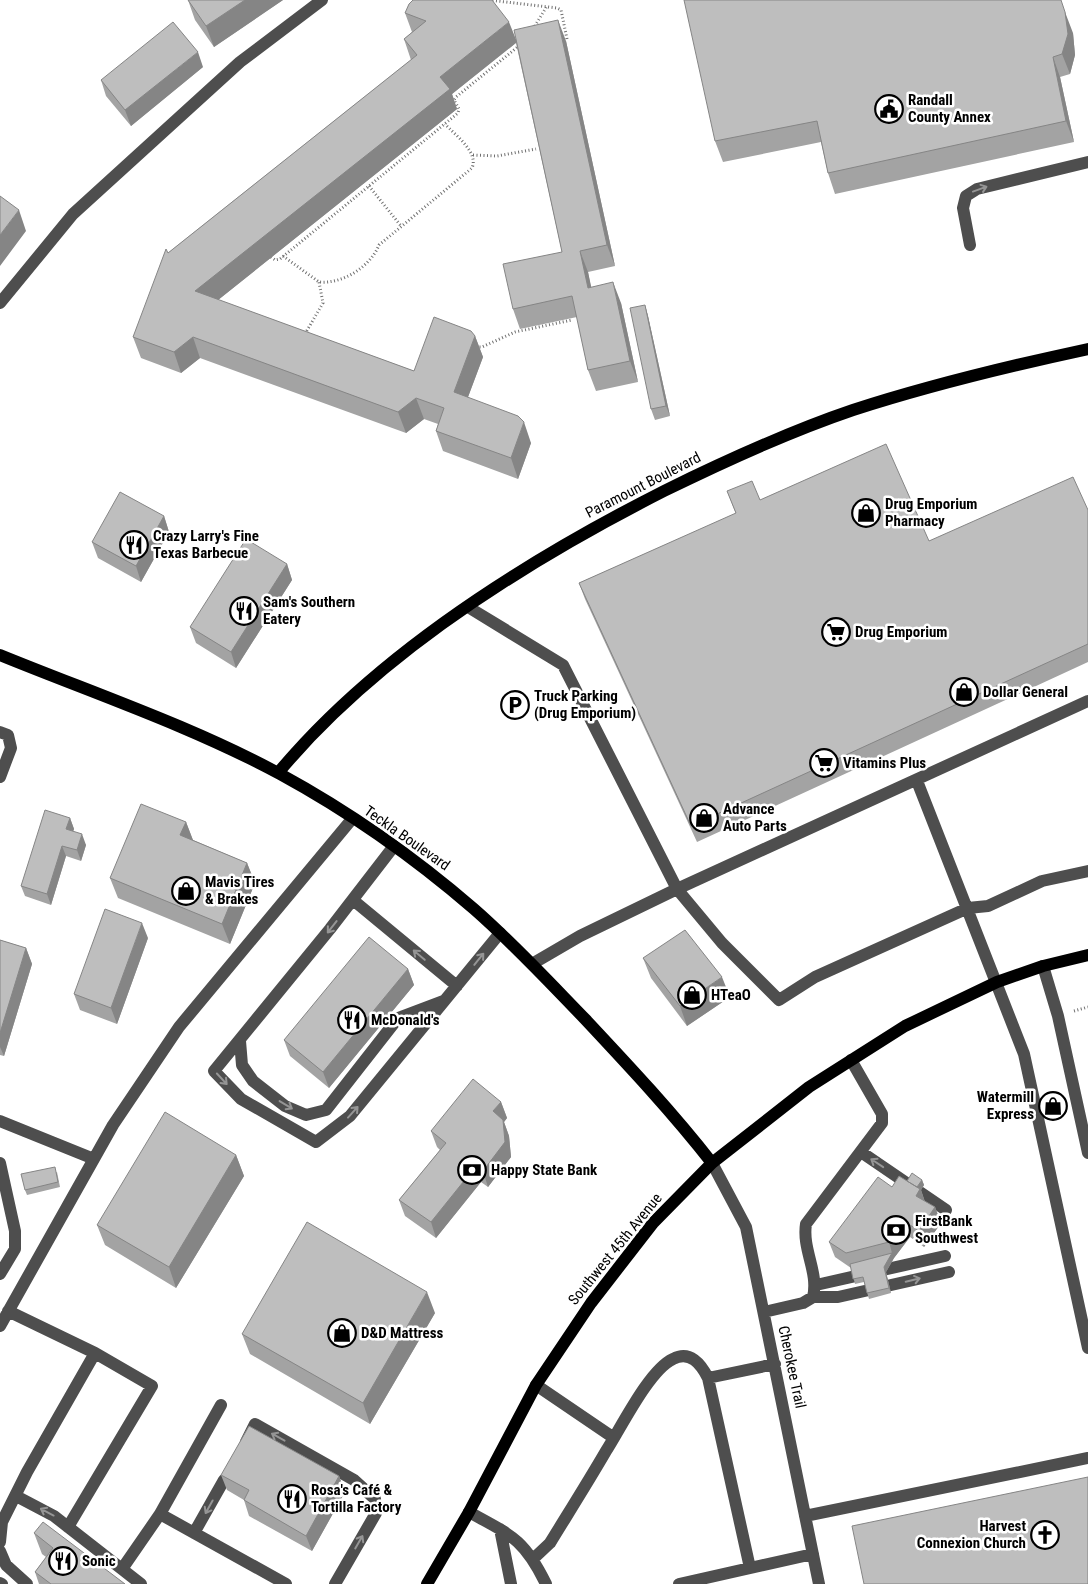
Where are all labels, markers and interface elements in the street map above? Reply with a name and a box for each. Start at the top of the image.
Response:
place label: Randall County Annex [908,91,991,126]
public building icon: Randall County Annex [874,94,904,124]
one-way arrow [972,184,987,193]
street label: Paramount Boulevard [582,448,704,522]
place label: Drug Emporium Pharmacy [885,495,977,530]
shop icon: Drug Emporium Pharmacy [851,498,881,528]
place label: Crazy Larry's Fine Texas Barbecue [153,527,259,562]
restaurant icon: Crazy Larry's Fine Texas Barbecue [119,530,149,560]
place label: Sam's Southern Eatery [263,593,355,628]
restaurant icon: Sam's Southern Eatery [229,596,259,626]
supermarket icon: Drug Emporium [821,617,851,647]
place label: Drug Emporium [855,623,947,641]
shop icon: Dollar General [949,677,979,707]
place label: Dollar General [983,683,1068,701]
place label: Truck Parking (Drug Emporium) [534,687,636,722]
parking icon: Truck Parking (Drug Emporium) [500,690,530,720]
supermarket icon: Vitamins Plus [809,748,839,778]
place label: Vitamins Plus [843,754,926,772]
place label: Advance Auto Parts [723,800,787,835]
street label: Teckla Boulevard [361,802,453,874]
shop icon: Advance Auto Parts [689,803,719,833]
place label: Mavis Tires & Brakes [205,873,275,908]
shop icon: Mavis Tires & Brakes [171,876,201,906]
one-way arrow [327,920,338,933]
one-way arrow [413,949,426,961]
one-way arrow [473,953,484,966]
shop icon: HTeaO [677,980,707,1010]
place label: HTeaO [711,986,751,1004]
restaurant icon: McDonald's [337,1005,367,1035]
place label: McDonald's [371,1011,440,1029]
one-way arrow [216,1073,228,1086]
place label: Watermill Express [977,1088,1034,1123]
shop icon: Watermill Express [1038,1091,1068,1121]
one-way arrow [278,1100,292,1110]
one-way arrow [347,1105,359,1118]
bank icon: Happy State Bank [457,1155,487,1185]
one-way arrow [870,1158,884,1168]
place label: Happy State Bank [491,1161,598,1179]
street label: Southwest 45th Avenue [564,1189,666,1309]
place label: FirstBank Southwest [915,1212,978,1247]
bank icon: FirstBank Southwest [881,1215,911,1245]
one-way arrow [904,1275,920,1284]
shop icon: D&D Mattress [327,1318,357,1348]
place label: D&D Mattress [361,1324,444,1342]
street label: Cherokee Trail [774,1324,810,1410]
one-way arrow [272,1432,286,1442]
place label: Rosa's Café & Tortilla Factory [311,1481,402,1516]
restaurant icon: Rosa's Café & Tortilla Factory [277,1484,307,1514]
one-way arrow [204,1499,214,1514]
one-way arrow [39,1507,54,1517]
place label: Harvest Connexion Church [917,1517,1026,1552]
church icon: Harvest Connexion Church [1030,1520,1060,1550]
one-way arrow [354,1534,364,1549]
restaurant icon: Sonic [48,1546,78,1576]
place label: Sonic [82,1552,116,1570]

